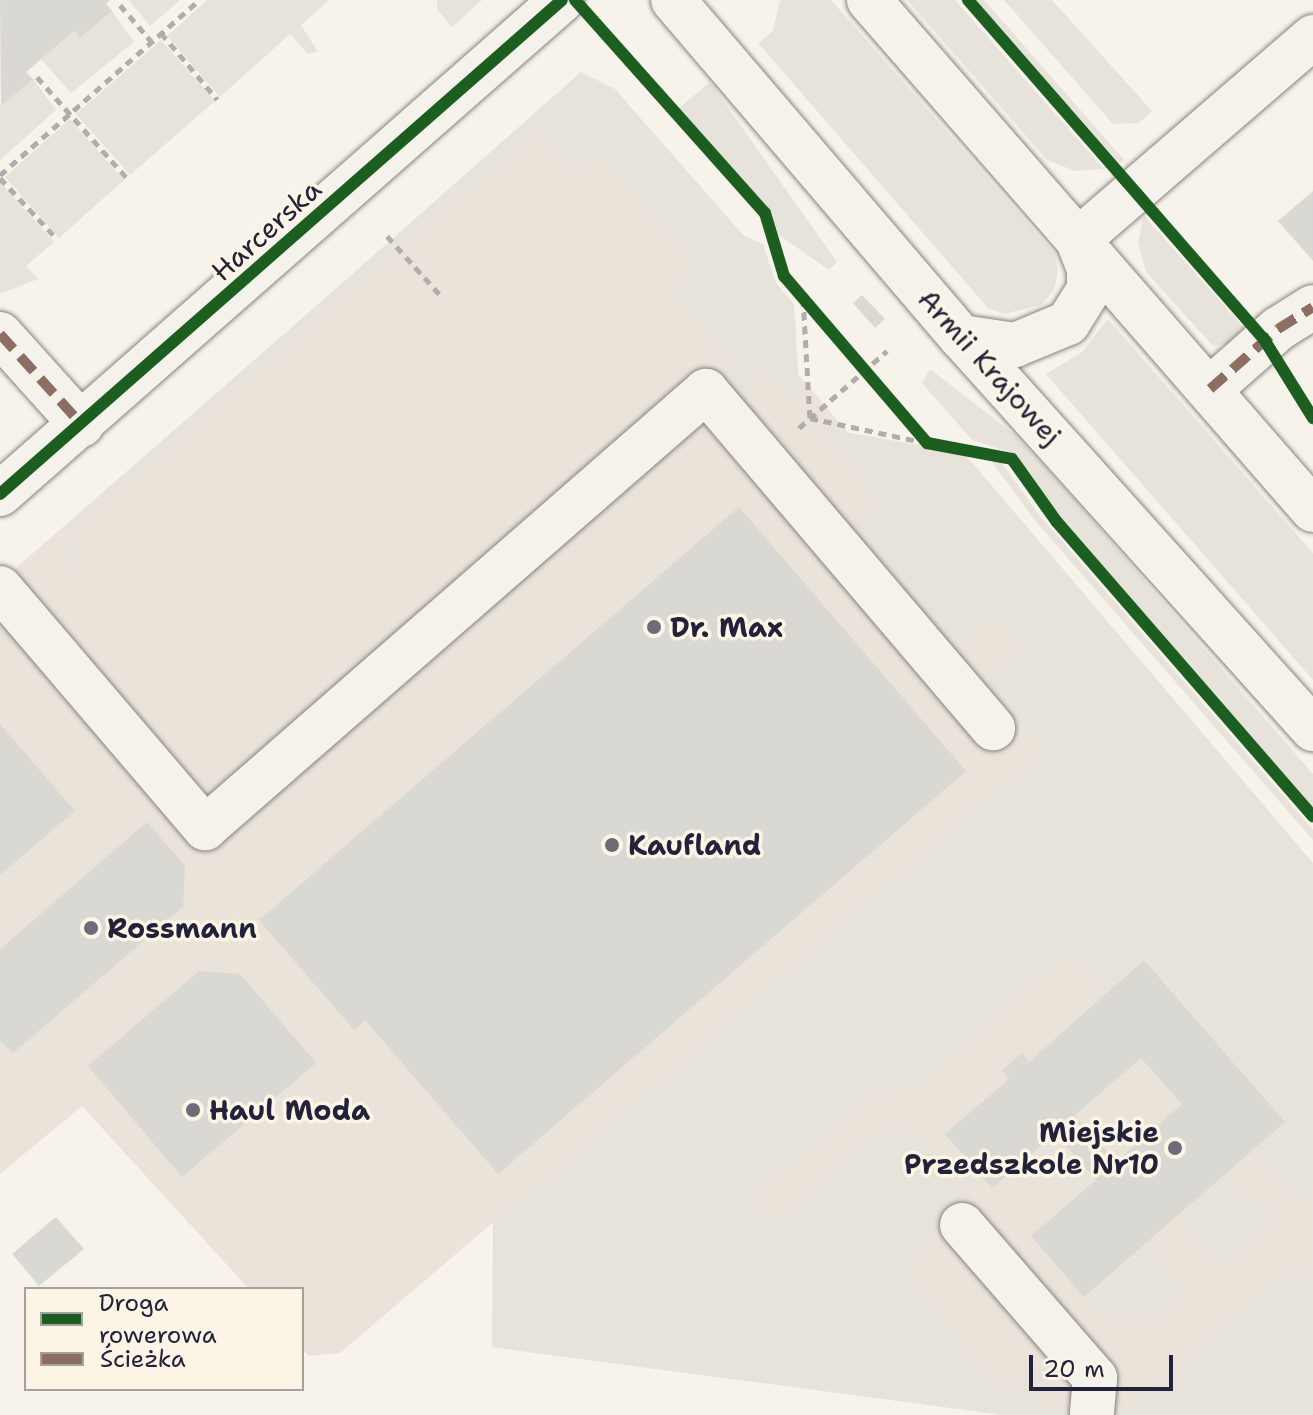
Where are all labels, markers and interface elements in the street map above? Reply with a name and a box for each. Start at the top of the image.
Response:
street label: Harcerska [204,172,328,288]
street label: Armii Krajowej [911,282,1069,452]
place label: Dr. Max [670,610,783,644]
marker: Dr. Max [645,618,663,636]
place label: Kaufland [628,828,761,862]
marker: Kaufland [603,836,621,854]
place label: Rossmann [107,911,257,945]
marker: Rossmann [82,919,100,937]
place label: Haul Moda [209,1093,370,1127]
marker: Haul Moda [184,1101,202,1119]
place label: Miejskie Przedszkole Nr10 [904,1115,1159,1181]
marker: Miejskie Przedszkole Nr10 [1166,1139,1184,1157]
legend [24,1287,304,1391]
text: Droga rowerowa [99,1287,217,1351]
scale bar [1033,1339,1177,1389]
text: Ścieżka [100,1343,186,1375]
text: 20 m [1043,1353,1105,1385]

